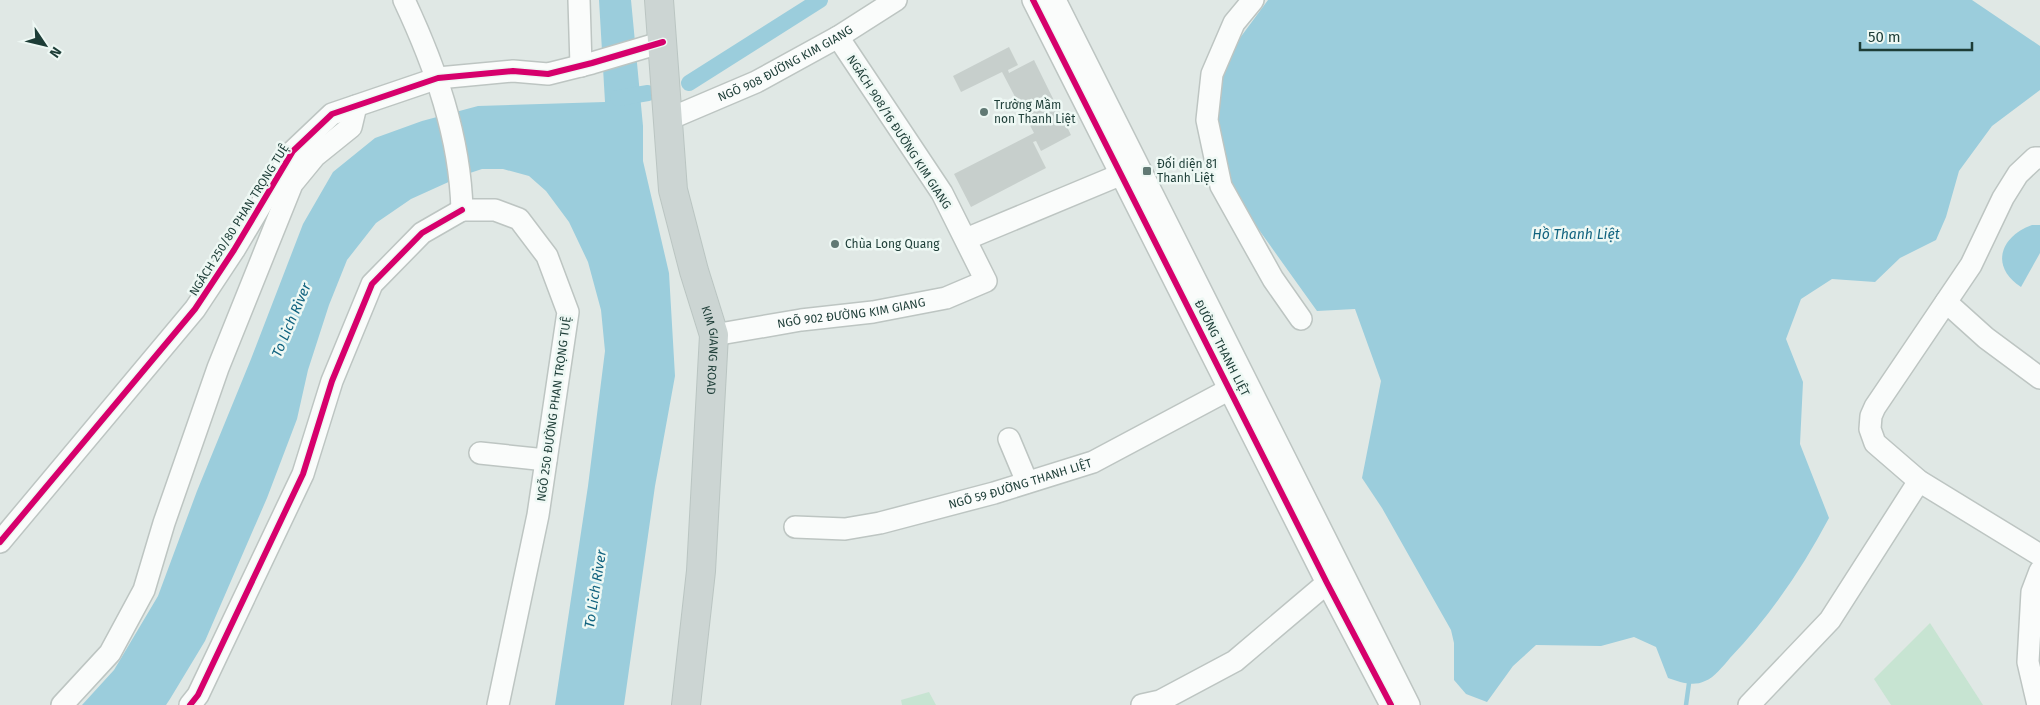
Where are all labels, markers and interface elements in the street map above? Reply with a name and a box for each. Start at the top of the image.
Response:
north arrow [20,20,70,70]
scale bar [1860,20,1972,52]
street label: NGÕ 908 ĐƯỜNG KIM GIANG [716,22,855,104]
text: 50 m [1868,28,1901,46]
text: N [46,43,65,61]
street label: NGÁCH 908/16 ĐƯỜNG KIM GIANG [844,52,955,212]
place label: Trường Mầm non Thanh Liệt [994,97,1076,126]
marker: Trường Mầm non Thanh Liệt [978,106,990,118]
street label: NGÁCH 250/80 PHAN TRỌNG TUỆ [186,141,292,298]
place label: Đối diện 81 Thanh Liệt [1157,156,1217,185]
marker: Đối diện 81 Thanh Liệt [1141,165,1153,177]
water label: Hồ Thanh Liệt [1532,225,1620,243]
place label: Chùa Long Quang [845,237,940,251]
marker: Chùa Long Quang [829,238,841,250]
water label: To Lich River [268,280,315,360]
street label: NGÕ 902 ĐƯỜNG KIM GIANG [776,295,926,331]
street label: ĐƯỜNG THANH LIỆT [1192,297,1254,399]
street label: KIM GIANG ROAD [698,304,721,395]
street label: NGÕ 250 ĐƯỜNG PHAN TRỌNG TUỆ [533,315,574,503]
street label: NGÕ 59 ĐƯỜNG THANH LIỆT [947,456,1094,512]
water label: To Lich River [581,548,610,629]

